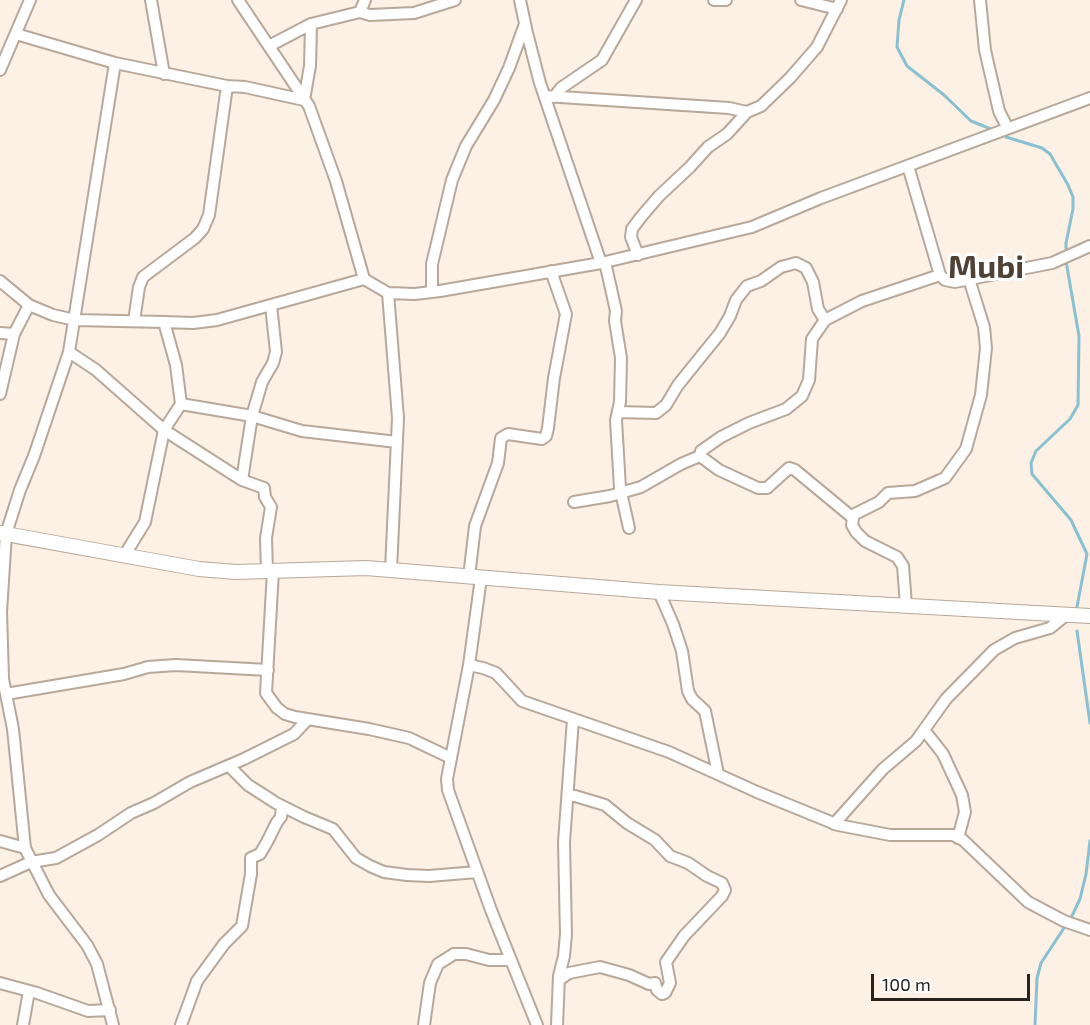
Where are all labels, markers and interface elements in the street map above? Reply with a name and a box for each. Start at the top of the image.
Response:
district label: Mubi [948,248,1024,286]
scale bar [874,962,1033,1000]
text: 100 m [882,973,931,995]

